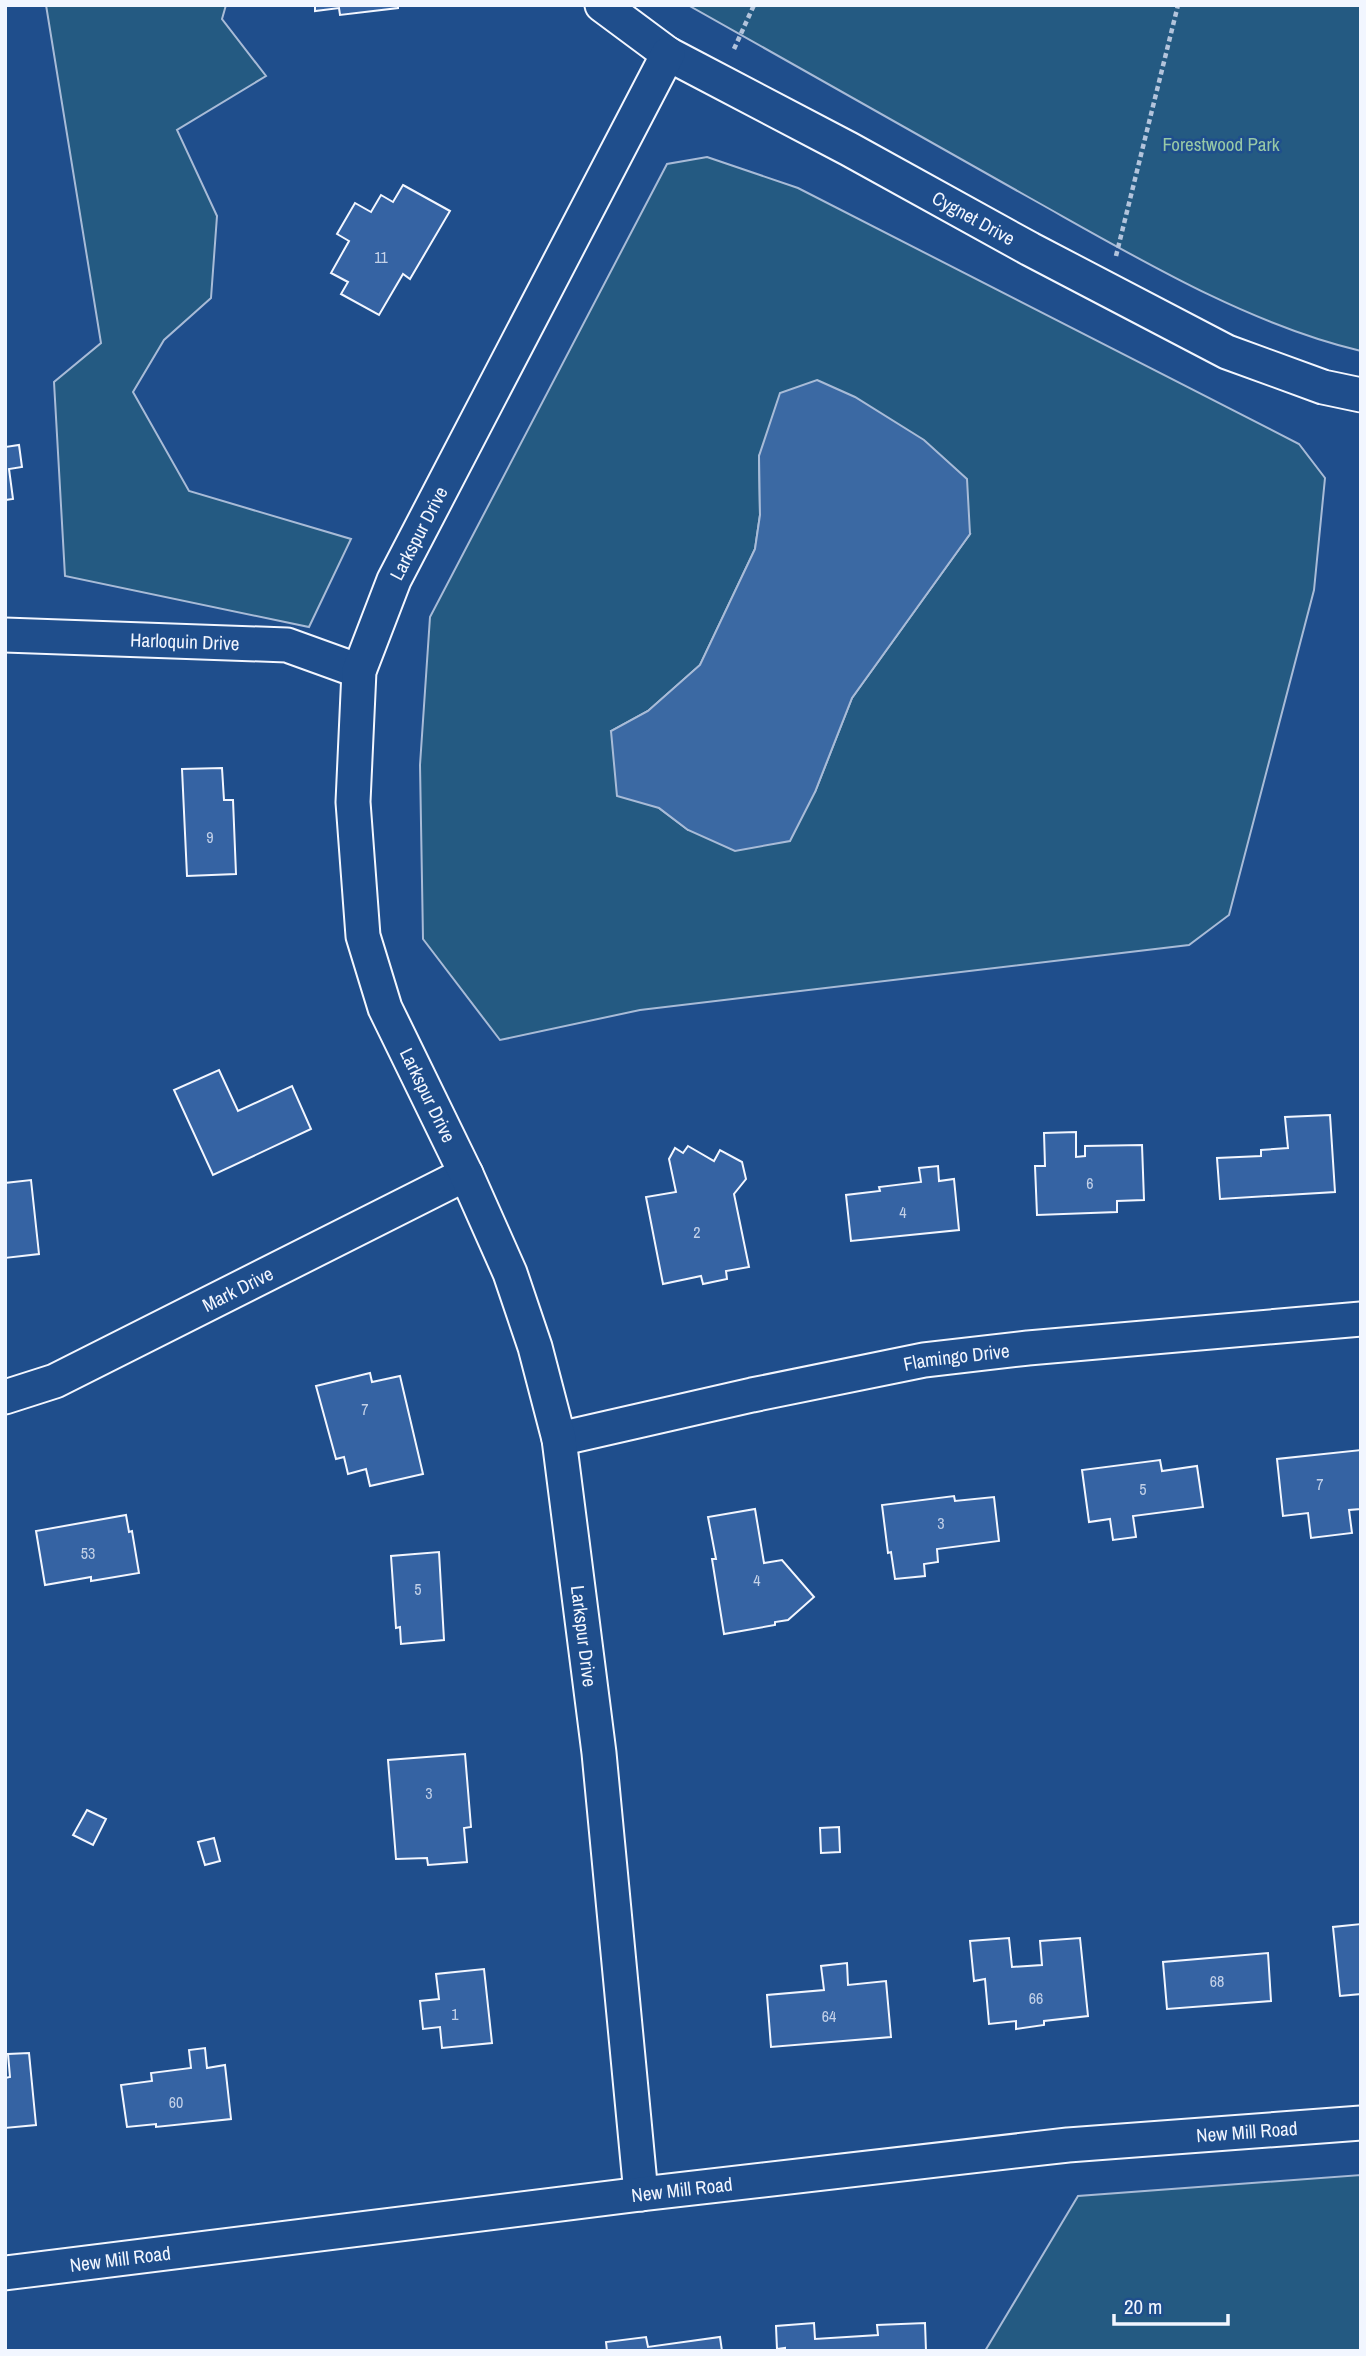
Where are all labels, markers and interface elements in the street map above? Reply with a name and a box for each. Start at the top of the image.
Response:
park label: Forestwood Park [1162,131,1280,157]
street label: Cygnet Drive [928,184,1020,251]
house number: 11 [374,246,389,268]
street label: Larkspur Drive [383,482,454,584]
street label: Harloquin Drive [130,626,240,656]
house number: 9 [206,826,214,848]
street label: Larkspur Drive [394,1043,462,1147]
house number: 6 [1086,1172,1094,1194]
house number: 4 [899,1201,907,1223]
house number: 2 [693,1221,701,1243]
street label: Mark Drive [198,1260,278,1318]
street label: Flamingo Drive [901,1337,1011,1377]
house number: 7 [361,1398,369,1420]
house number: 7 [1316,1473,1324,1495]
house number: 5 [1139,1478,1147,1500]
house number: 3 [937,1512,945,1534]
house number: 53 [81,1542,95,1564]
house number: 4 [753,1569,761,1591]
house number: 5 [414,1578,422,1600]
street label: Larkspur Drive [565,1584,603,1688]
house number: 3 [425,1782,433,1804]
house number: 68 [1210,1970,1224,1992]
house number: 66 [1029,1987,1043,2009]
house number: 1 [451,2003,459,2025]
house number: 64 [822,2005,836,2027]
house number: 60 [169,2091,183,2113]
street label: New Mill Road [1195,2115,1298,2148]
street label: New Mill Road [630,2171,734,2208]
street label: New Mill Road [68,2240,172,2278]
scale bar [1114,2282,1228,2326]
text: 20 m [1124,2292,1162,2321]

